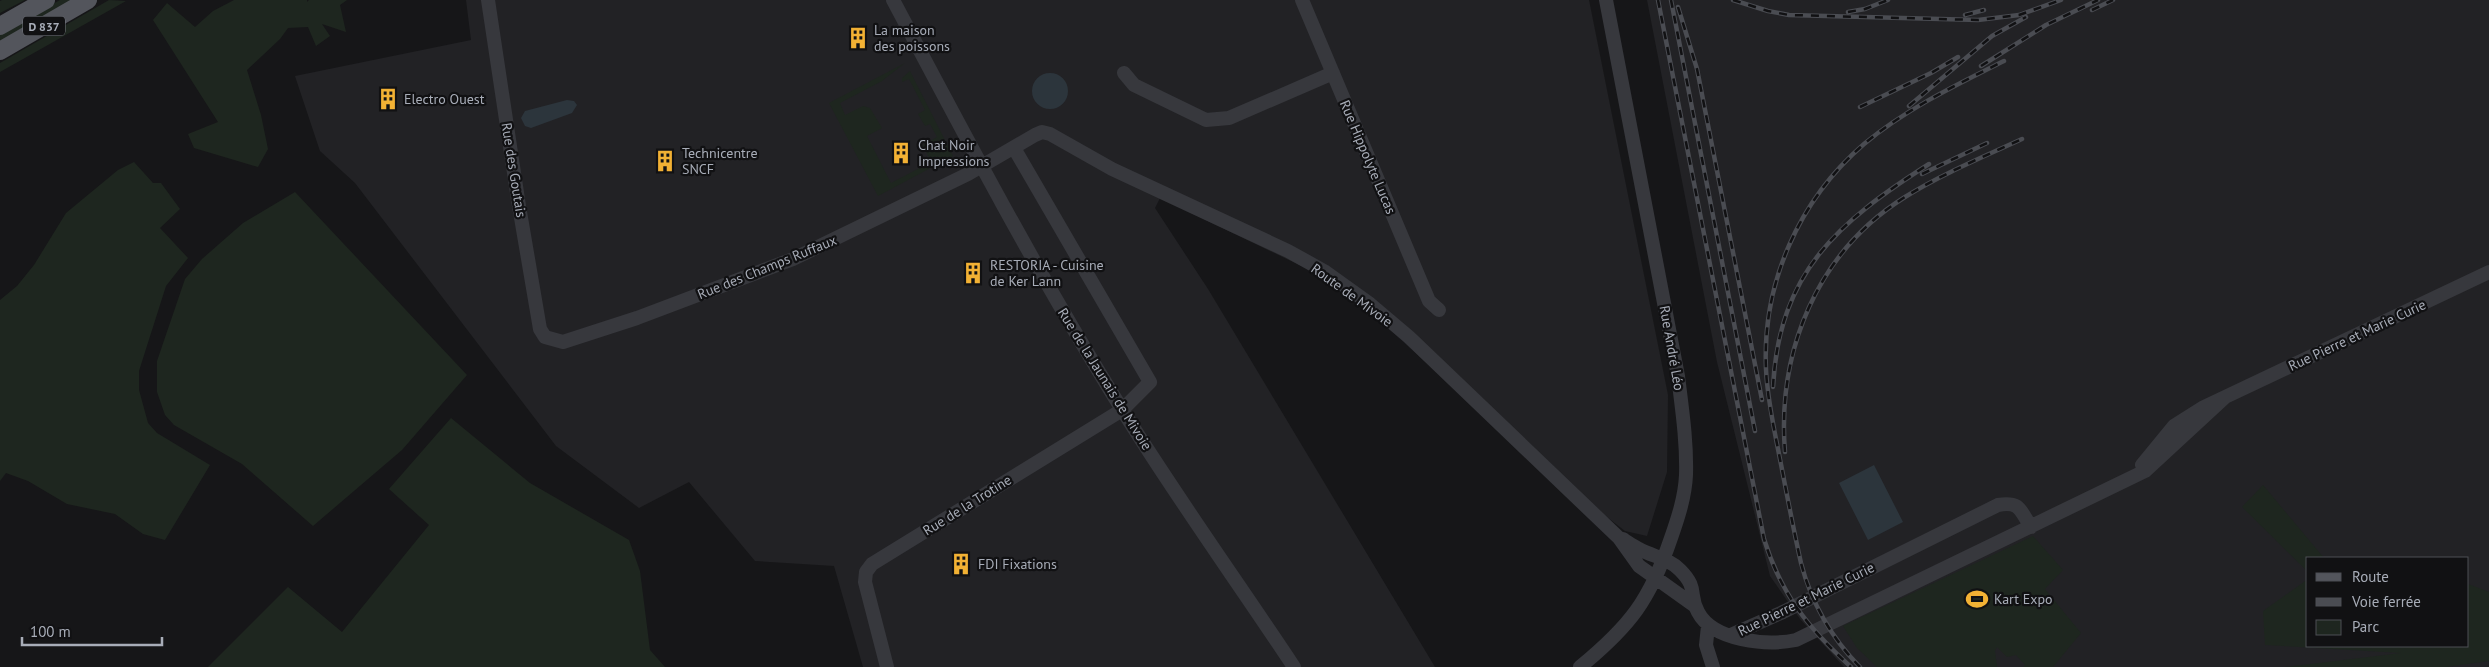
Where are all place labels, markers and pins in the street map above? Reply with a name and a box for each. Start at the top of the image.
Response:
place label: La maison des poissons [874,21,950,55]
building icon: La maison des poissons [845,25,871,51]
building icon: Electro Ouest [375,86,401,112]
place label: Electro Ouest [404,90,485,108]
place label: Chat Noir Impressions [918,136,990,170]
building icon: Chat Noir Impressions [888,140,914,166]
place label: Technicentre SNCF [682,144,758,178]
building icon: Technicentre SNCF [652,148,678,174]
place label: RESTORIA - Cuisine de Ker Lann [990,256,1104,290]
building icon: RESTORIA - Cuisine de Ker Lann [960,260,986,286]
building icon: FDI Fixations [948,551,974,577]
place label: FDI Fixations [978,555,1057,573]
sports icon: Kart Expo [1964,586,1990,612]
place label: Kart Expo [1994,590,2053,608]

